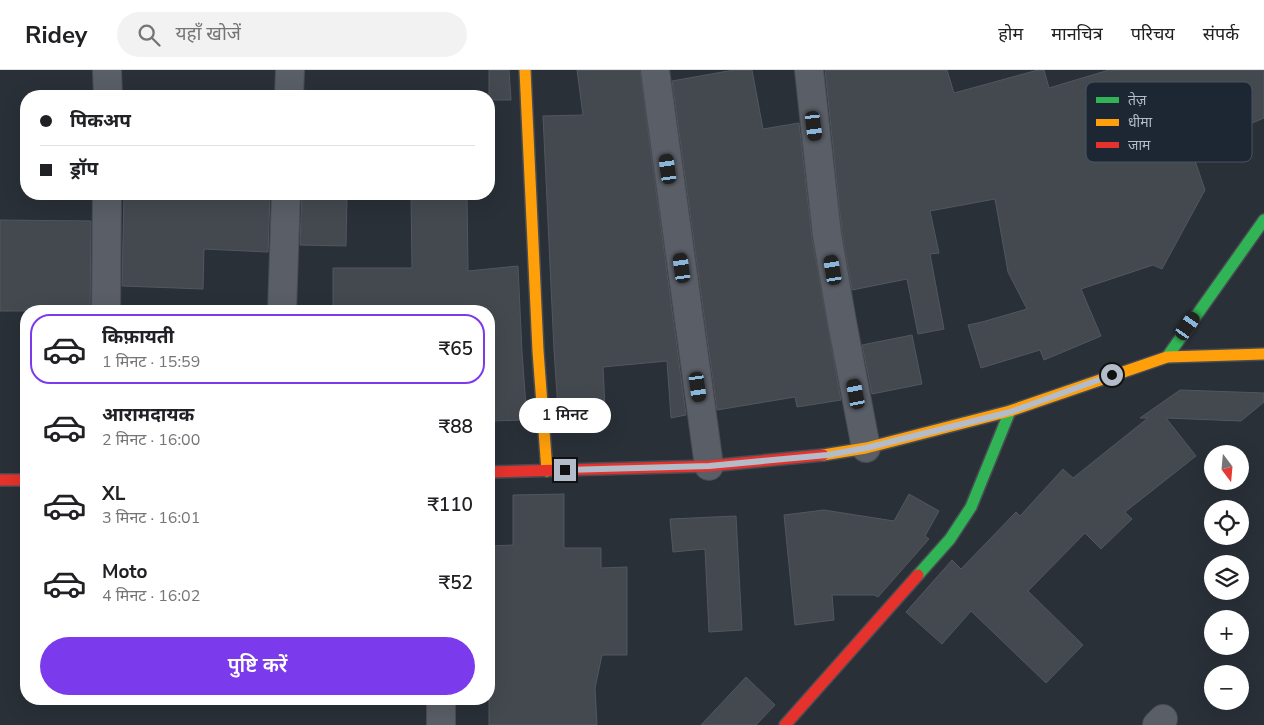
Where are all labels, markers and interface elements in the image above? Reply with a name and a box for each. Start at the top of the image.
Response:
search box [117,12,467,57]
text: Ridey [25,19,87,51]
icon: search [135,21,163,49]
text: यहाँ खोजें [175,21,241,47]
text: होम [998,22,1023,46]
text: मानचित्र [1051,22,1103,46]
text: परिचय [1131,22,1175,46]
text: संपर्क [1203,22,1239,46]
legend [1086,82,1252,162]
text: तेज़ [1128,91,1147,110]
text: पिकअप [70,108,131,134]
car [804,110,823,142]
text: धीमा [1128,113,1153,132]
text: जाम [1128,136,1151,155]
car [658,153,677,185]
text: ड्रॉप [70,156,98,182]
car [672,252,691,284]
car [823,254,842,286]
car [1173,309,1202,343]
text: किफ़ायती [102,324,174,350]
icon: car [42,327,87,372]
text: ₹65 [439,336,473,362]
text: 1 मिनट · 15:59 [102,351,200,373]
route start [1101,364,1123,386]
car [688,371,707,403]
car [845,378,866,410]
callout: 1 मिनट [519,398,611,432]
text: आरामदायक [102,402,194,428]
text: 1 मिनट [542,404,588,426]
icon: car [42,405,87,450]
text: ₹88 [439,414,473,440]
text: 2 मिनट · 16:00 [102,429,200,451]
north arrow [1204,445,1249,490]
map controls [1204,445,1249,710]
route end [554,459,576,481]
text: XL [102,481,125,507]
icon: car [42,483,87,528]
text: ₹110 [427,492,473,518]
button: locate [1204,500,1249,545]
text: 3 मिनट · 16:01 [102,507,200,529]
button: layers [1204,555,1249,600]
text: Moto [102,559,148,585]
icon: car [42,561,87,606]
text: ₹52 [439,570,473,596]
text: 4 मिनट · 16:02 [102,585,200,607]
button: + [1204,610,1249,655]
button: पुष्टि करें [40,637,475,695]
button: − [1204,665,1249,710]

